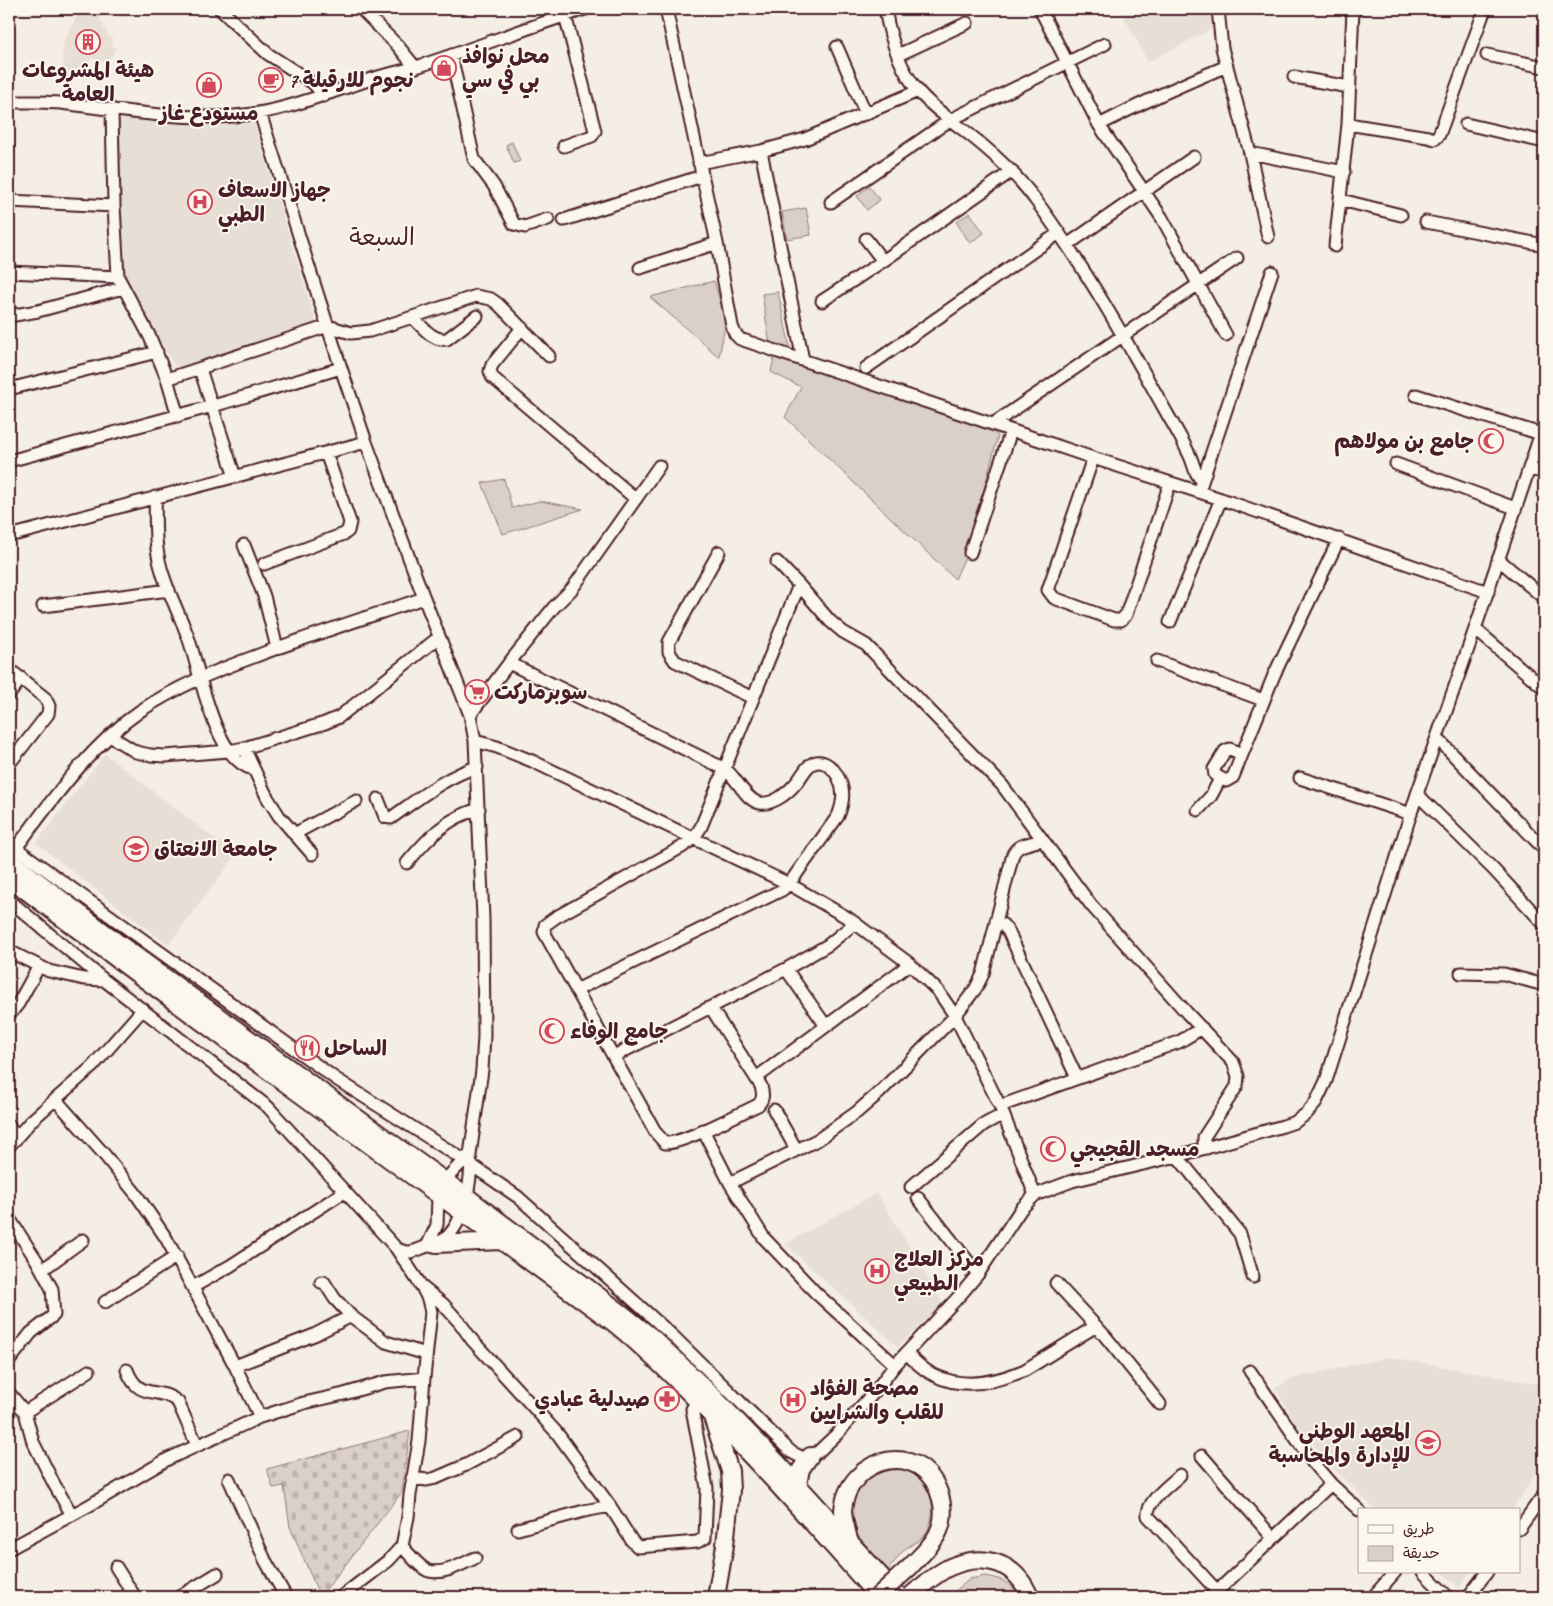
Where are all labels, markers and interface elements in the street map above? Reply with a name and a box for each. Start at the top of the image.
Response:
building icon: هيئة المشروعات العامة [75,29,101,55]
place label: محل نوافذ بي في سي [462,43,550,99]
shop icon: محل نوافذ بي في سي [431,55,457,81]
place label: هيئة المشروعات العامة [22,57,154,107]
cafe icon: 7 نجوم للارقيلة [258,67,284,93]
place label: 7 نجوم للارقيلة [288,67,414,96]
shop icon: مستودع غاز [196,72,222,98]
place label: مستودع غاز [157,100,259,127]
place label: جهاز الاسعاف الطبي [218,177,331,233]
hospital icon: جهاز الاسعاف الطبي [187,189,213,215]
district label: السبعة [349,222,415,252]
place label: جامع بن مولاهم [1334,428,1474,457]
mosque icon: جامع بن مولاهم [1478,428,1504,454]
supermarket icon: سوبرماركت [464,679,490,705]
place label: سوبرماركت [494,679,587,705]
school or university icon: جامعة الانعتاق [123,836,149,862]
place label: جامعة الانعتاق [154,836,278,862]
mosque icon: جامع الوفاء [539,1018,565,1044]
place label: جامع الوفاء [570,1018,668,1046]
restaurant icon: الساحل [294,1035,320,1061]
place label: الساحل [324,1035,387,1061]
mosque icon: مسجد القجيجي [1040,1136,1066,1162]
place label: مسجد القجيجي [1070,1136,1200,1168]
place label: مركز العلاج الطبيعي [894,1246,984,1302]
hospital icon: مركز العلاج الطبيعي [864,1258,890,1284]
place label: مصحة الفؤاد للقلب والشرايين [810,1375,944,1425]
place label: صيدلية عبادي [535,1386,650,1415]
pharmacy icon: صيدلية عبادي [654,1386,680,1412]
hospital icon: مصحة الفؤاد للقلب والشرايين [780,1387,806,1413]
place label: المعهد الوطني للإدارة والمحاسبة [1269,1418,1410,1469]
school or university icon: المعهد الوطني للإدارة والمحاسبة [1415,1430,1441,1456]
legend [1358,1508,1520,1574]
text: طريق [1403,1520,1435,1539]
text: حديقة [1403,1544,1440,1563]

